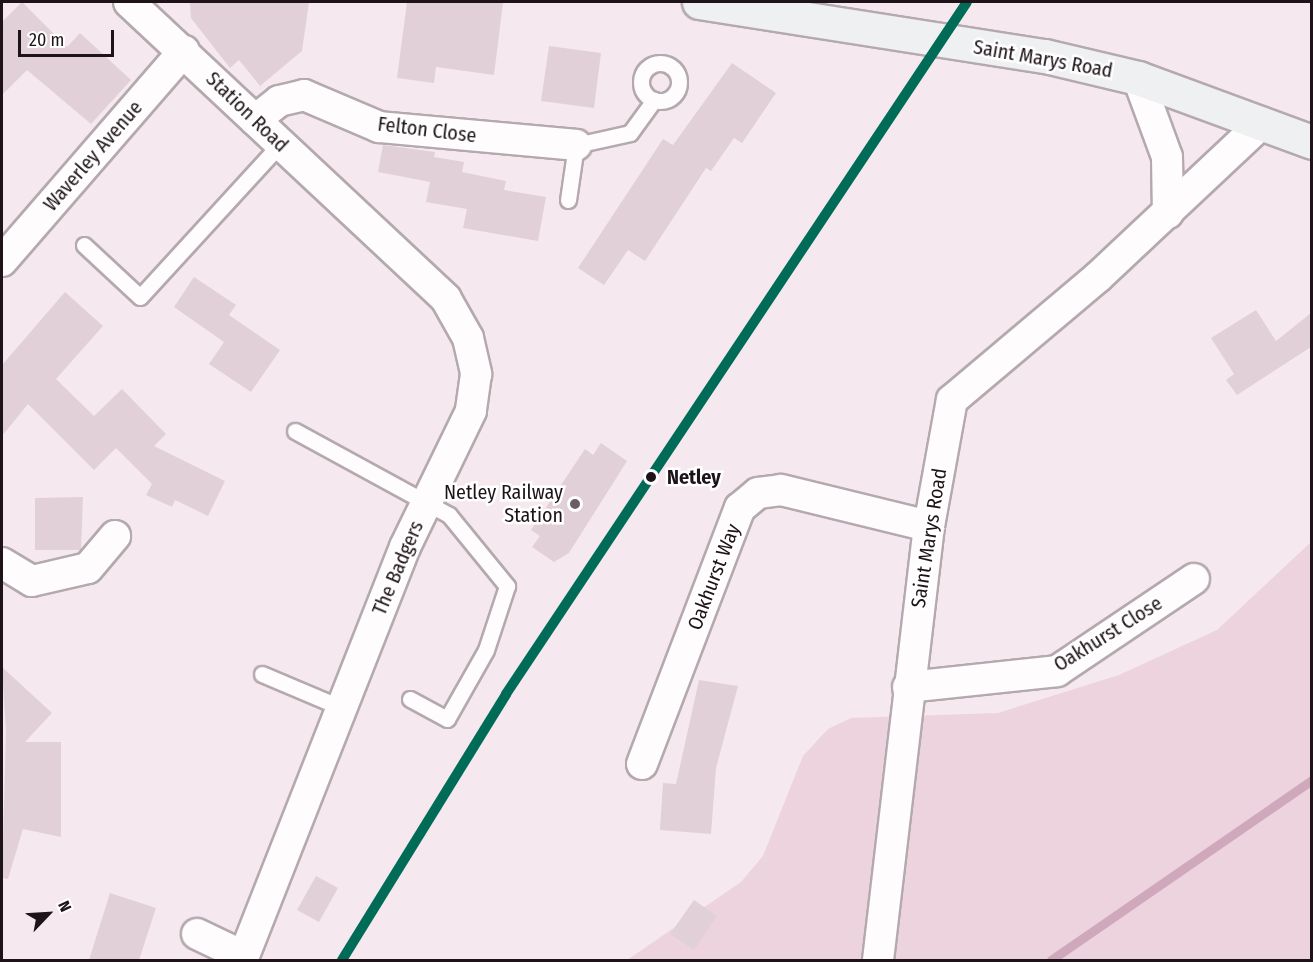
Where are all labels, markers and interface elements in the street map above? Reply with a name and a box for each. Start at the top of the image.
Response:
scale bar [21,18,117,56]
text: 20 m [29,29,64,51]
street label: Saint Marys Road [971,35,1115,83]
street label: Station Road [201,67,293,157]
street label: Waverley Avenue [39,96,147,216]
street label: Felton Close [376,112,478,148]
place label: Netley [667,465,721,489]
marker: Netley [640,466,662,488]
street label: Saint Marys Road [906,466,952,610]
place label: Netley Railway Station [444,480,563,527]
marker: Netley Railway Station [568,497,582,511]
street label: The Badgers [367,517,429,619]
street label: Oakhurst Way [683,521,745,633]
street label: Oakhurst Close [1049,591,1167,677]
north arrow [18,884,78,944]
text: N [54,898,75,915]

